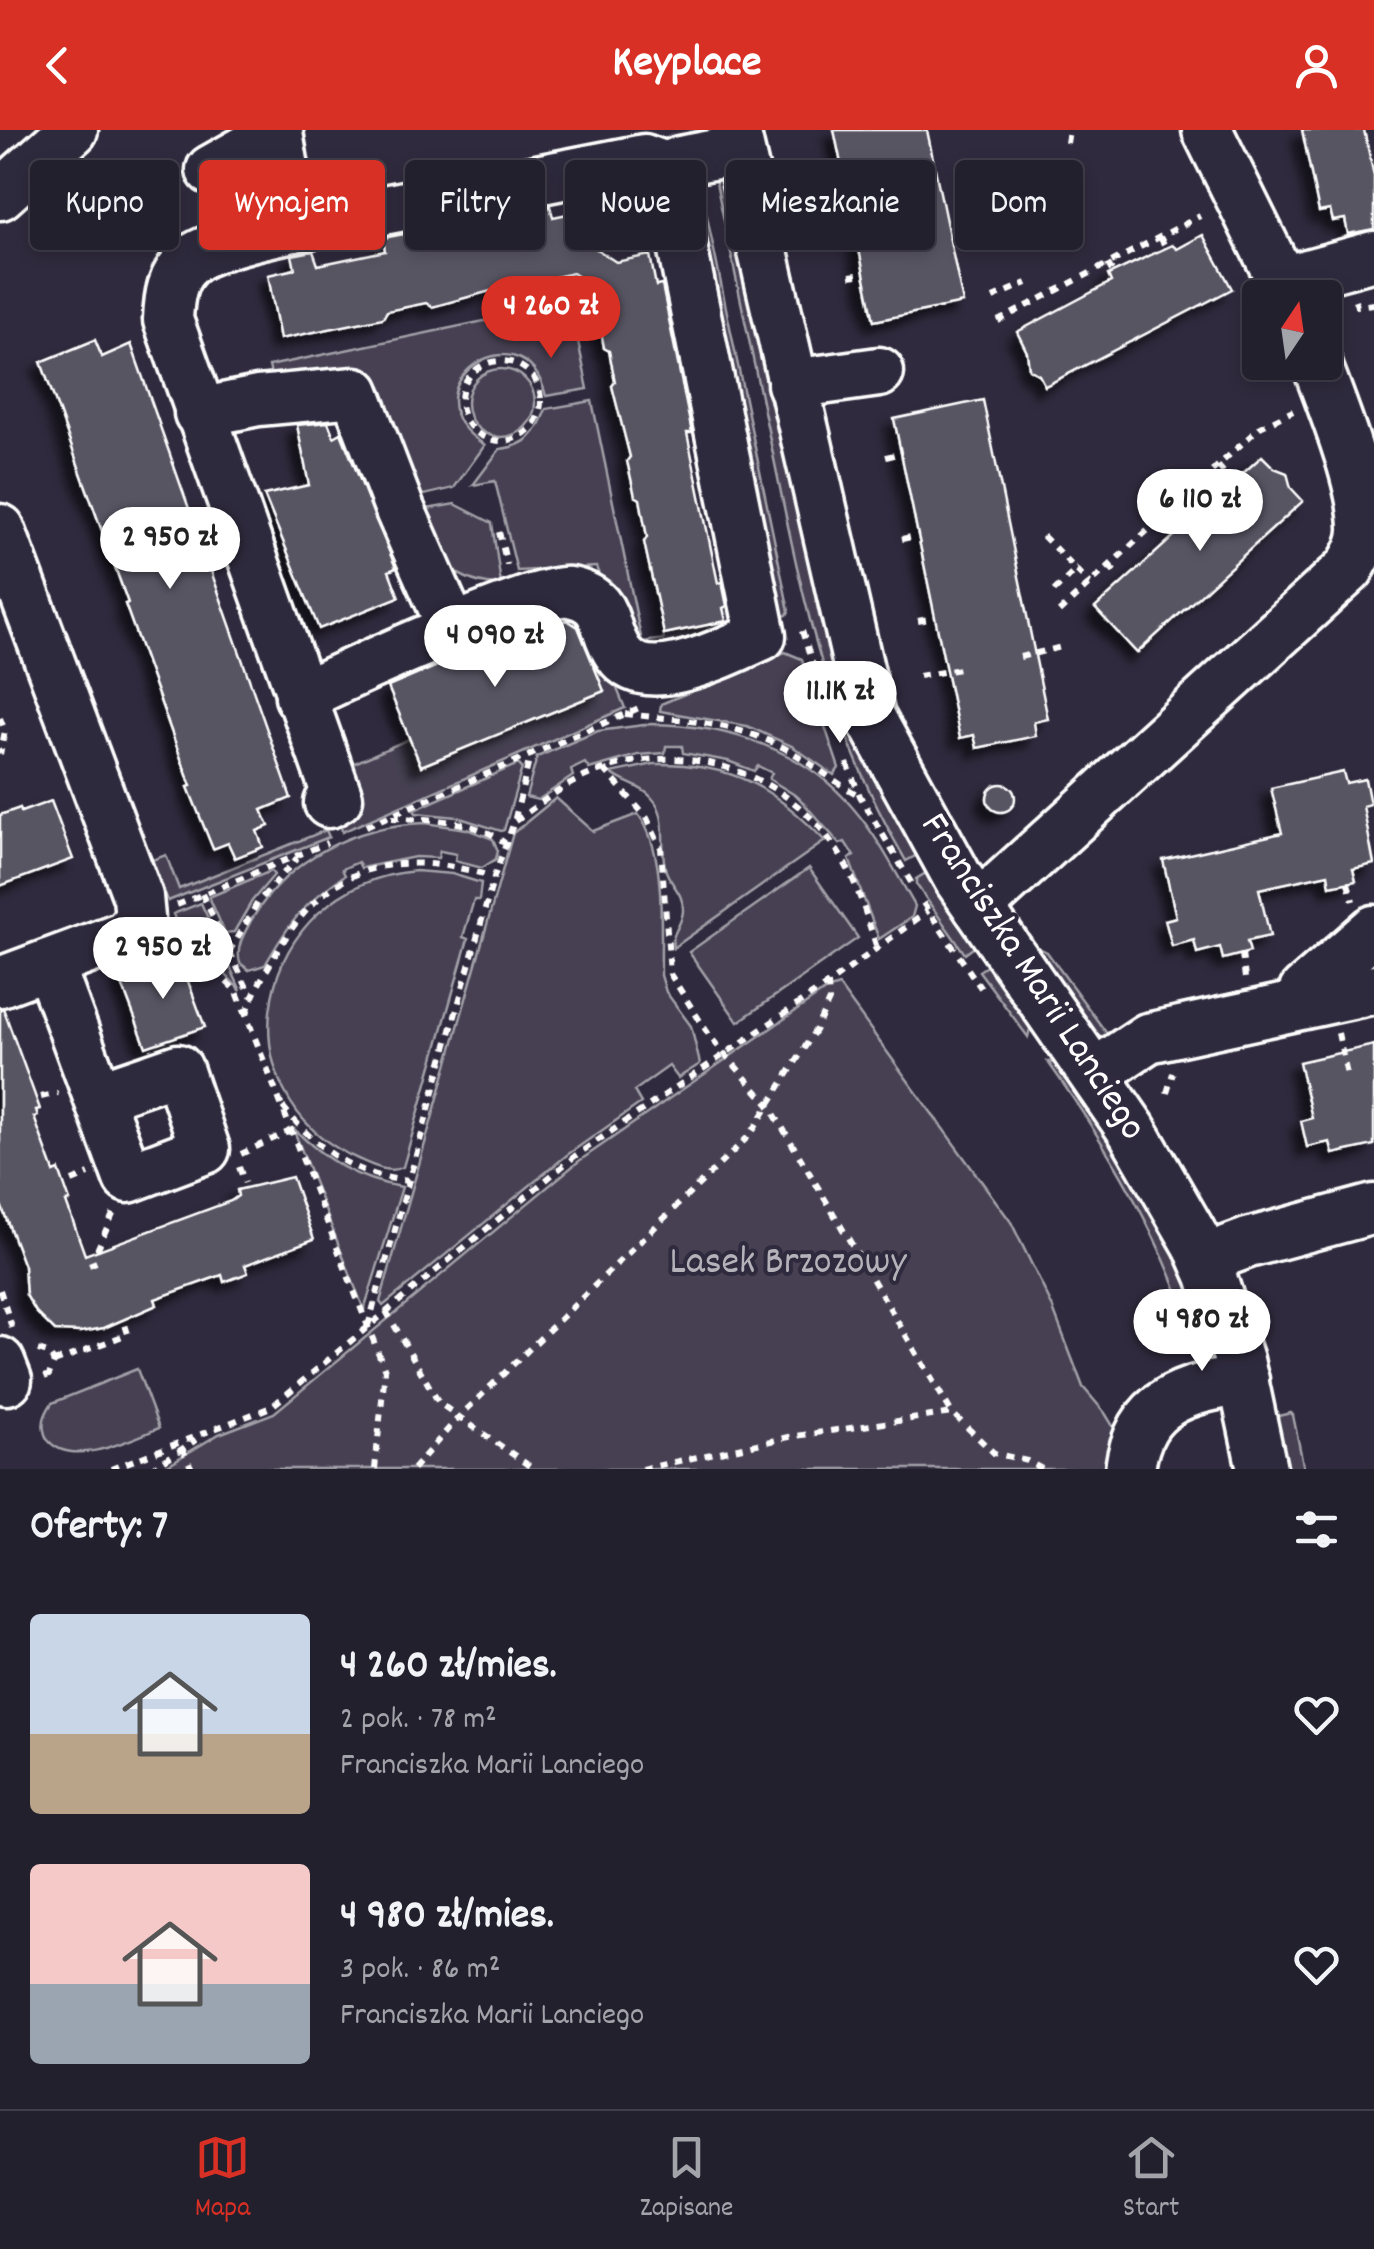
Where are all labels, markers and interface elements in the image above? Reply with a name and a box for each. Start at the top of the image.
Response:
text: Keyplace [612,33,762,97]
icon: back [30,38,85,93]
icon: person [1289,38,1344,93]
chip: Kupno [30,160,179,250]
chip: Wynajem [199,160,385,250]
chip: Filtry [405,160,545,250]
chip: Nowe [565,160,706,250]
chip: Mieszkanie [726,160,935,250]
chip: Dom [955,160,1083,250]
pin: 4 260 zł [448,276,654,361]
north arrow [1242,280,1342,380]
map controls [1242,280,1342,380]
text: 4 260 zł [503,285,599,331]
pin: 6 110 zł [1097,469,1303,554]
text: 6 110 zł [1159,478,1241,524]
pin: 2 950 zł [67,507,273,592]
text: 2 950 zł [122,516,218,562]
pin: 4 090 zł [392,605,598,690]
text: 4 090 zł [446,614,544,660]
pin: 11.1K zł [737,661,943,746]
text: 11.1K zł [806,670,874,716]
street label: Franciszka Marii Lanciego [903,803,1159,1153]
pin: 2 950 zł [60,917,266,1002]
text: 2 950 zł [115,926,211,972]
park label: Lasek Brzozowy [670,1236,907,1293]
pin: 4 980 zł [1099,1289,1305,1374]
text: 4 980 zł [1155,1298,1249,1344]
text: Oferty: 7 [30,1499,168,1559]
icon: filters [1289,1502,1344,1557]
text: 4 260 zł/mies. [340,1638,557,1698]
icon: home [110,1654,230,1774]
icon: heart [1289,1687,1344,1742]
text: 2 pok. · 78 m² [340,1698,497,1744]
text: Franciszka Marii Lanciego [340,1744,644,1790]
text: 4 980 zł/mies. [340,1888,554,1948]
icon: home [110,1904,230,2024]
icon: heart [1289,1937,1344,1992]
text: 3 pok. · 86 m² [340,1948,500,1994]
text: Franciszka Marii Lanciego [340,1994,644,2040]
tab: Mapa [195,2130,250,2230]
tab: Zapisane [640,2130,733,2230]
tab: Start [1123,2130,1179,2230]

